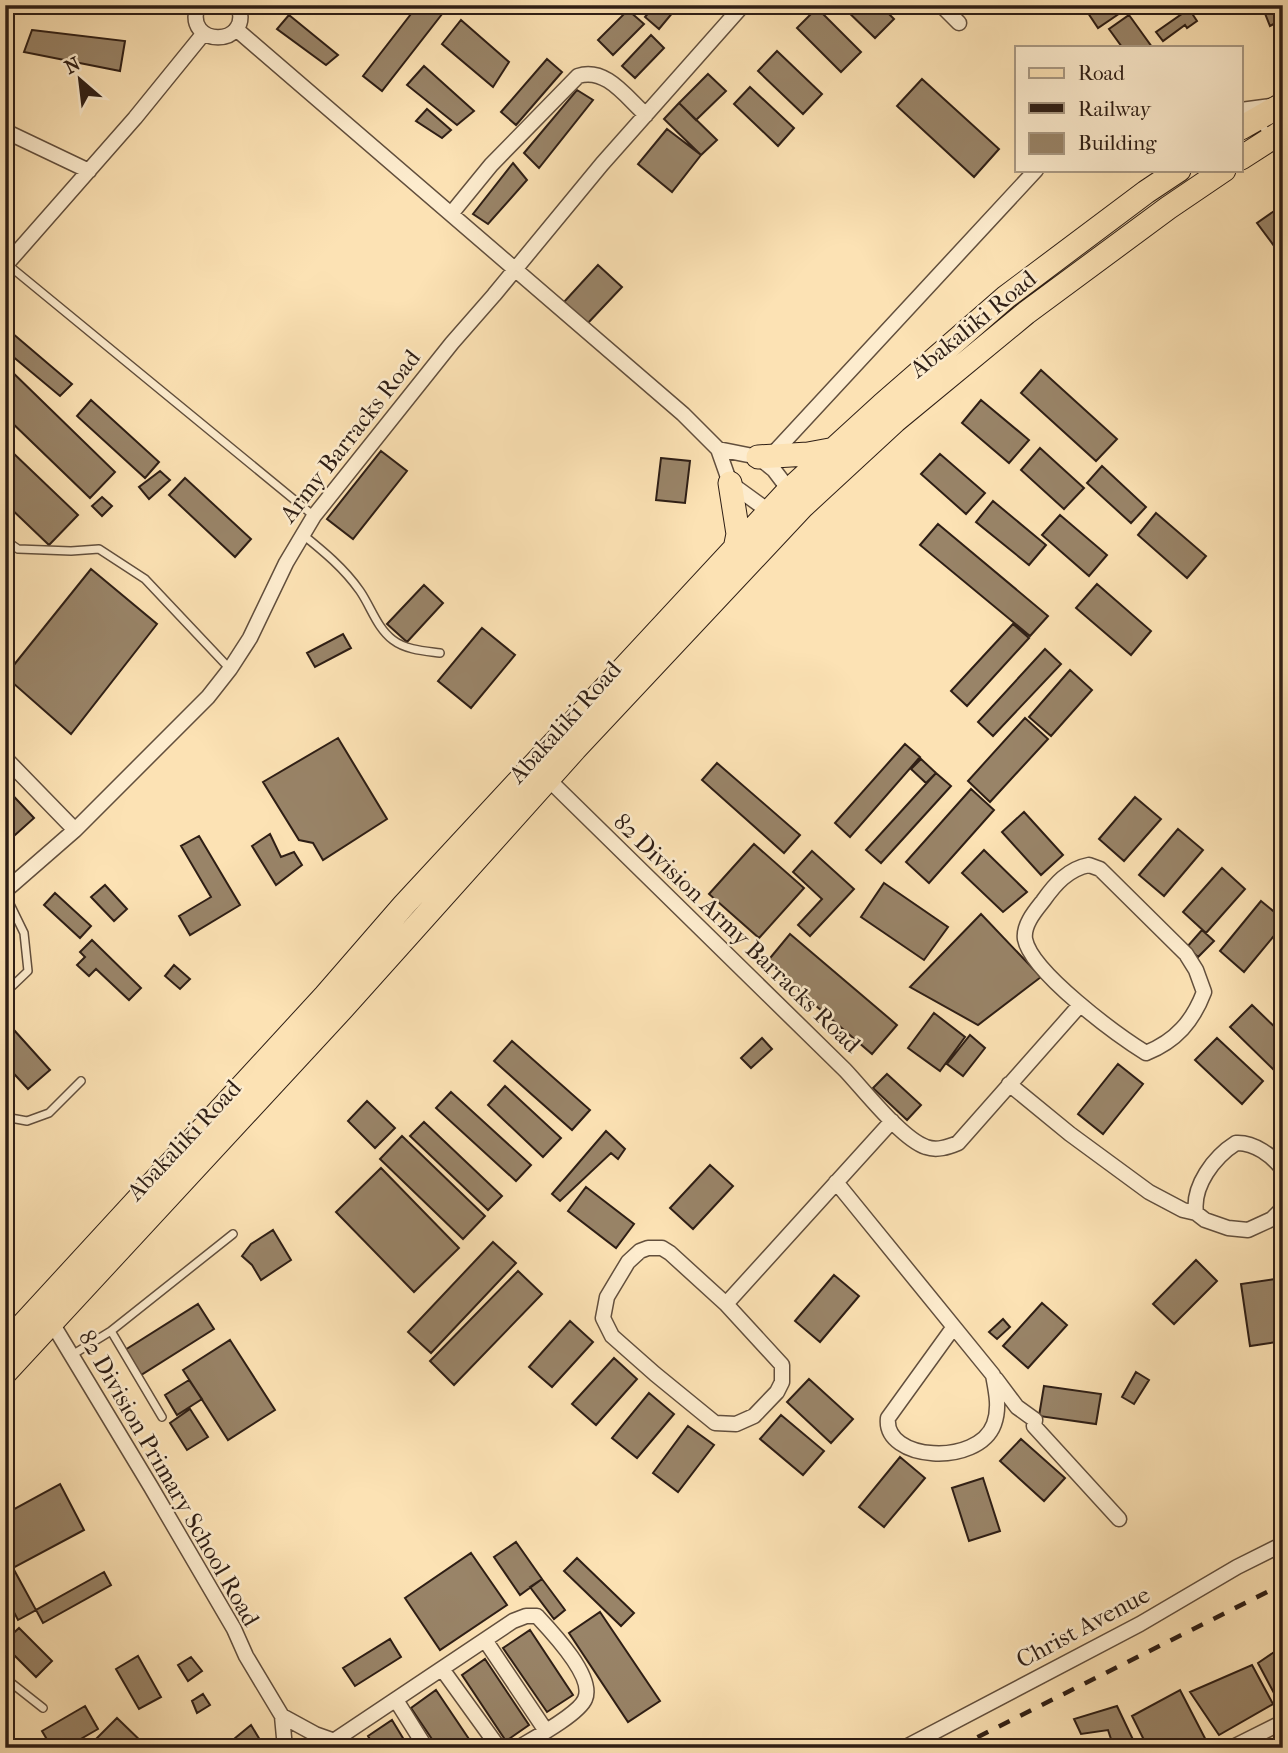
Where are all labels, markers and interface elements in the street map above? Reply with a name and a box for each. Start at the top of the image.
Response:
north arrow [46,46,116,116]
legend [1015,46,1242,172]
text: N [61,53,85,79]
text: Road [1078,61,1125,85]
text: Railway [1078,97,1152,121]
text: Building [1078,131,1157,155]
street label: Abakaliki Road [903,264,1043,384]
street label: Army Barracks Road [273,343,427,529]
street label: Abakaliki Road [502,655,628,789]
street label: 82 Division Army Barracks Road [608,808,867,1059]
street label: Abakaliki Road [120,1073,248,1207]
street label: 82 Division Primary School Road [73,1325,266,1632]
street label: Christ Avenue [1012,1580,1155,1674]

